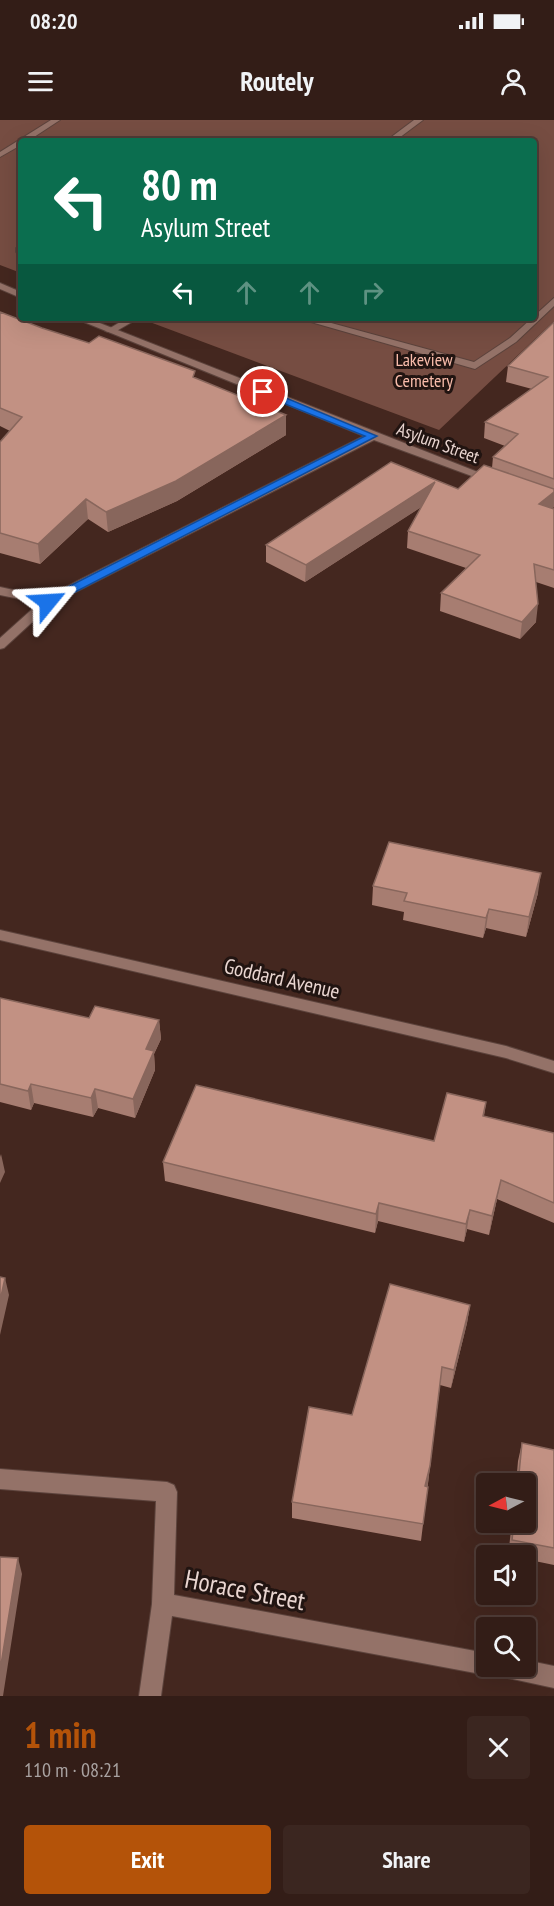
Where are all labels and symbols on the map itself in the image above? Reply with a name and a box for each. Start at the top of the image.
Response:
park label: Lakeview Cemetery [395,348,453,392]
pin [237,366,288,417]
street label: Asylum Street [394,417,483,468]
position arrow [16,570,80,634]
street label: Goddard Avenue [222,952,343,1005]
north arrow [476,1473,536,1533]
street label: Horace Street [182,1562,308,1617]

